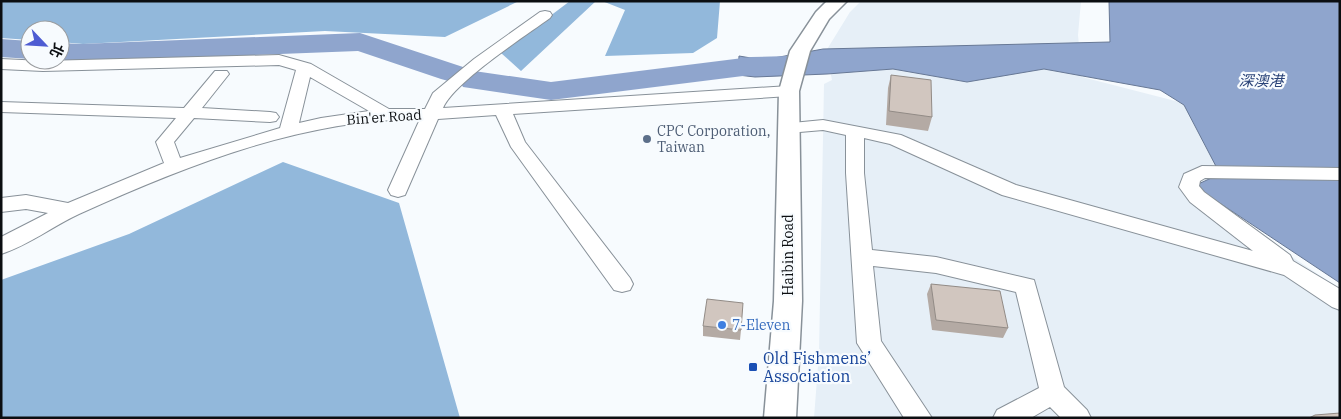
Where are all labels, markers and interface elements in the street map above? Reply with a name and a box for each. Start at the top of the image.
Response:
north arrow [20,20,70,70]
text: 北 [46,40,68,61]
water label: 深澳港 [1238,71,1285,90]
street label: Bin'er Road [346,105,423,129]
place label: CPC Corporation, Taiwan [657,122,771,156]
marker: CPC Corporation, Taiwan [641,133,653,145]
street label: Haibin Road [779,214,797,296]
place label: 7-Eleven [732,316,790,334]
marker: 7-Eleven [716,319,728,331]
place label: Old Fishmens’ Association [763,348,871,386]
marker: Old Fishmens’ Association [747,361,759,373]

